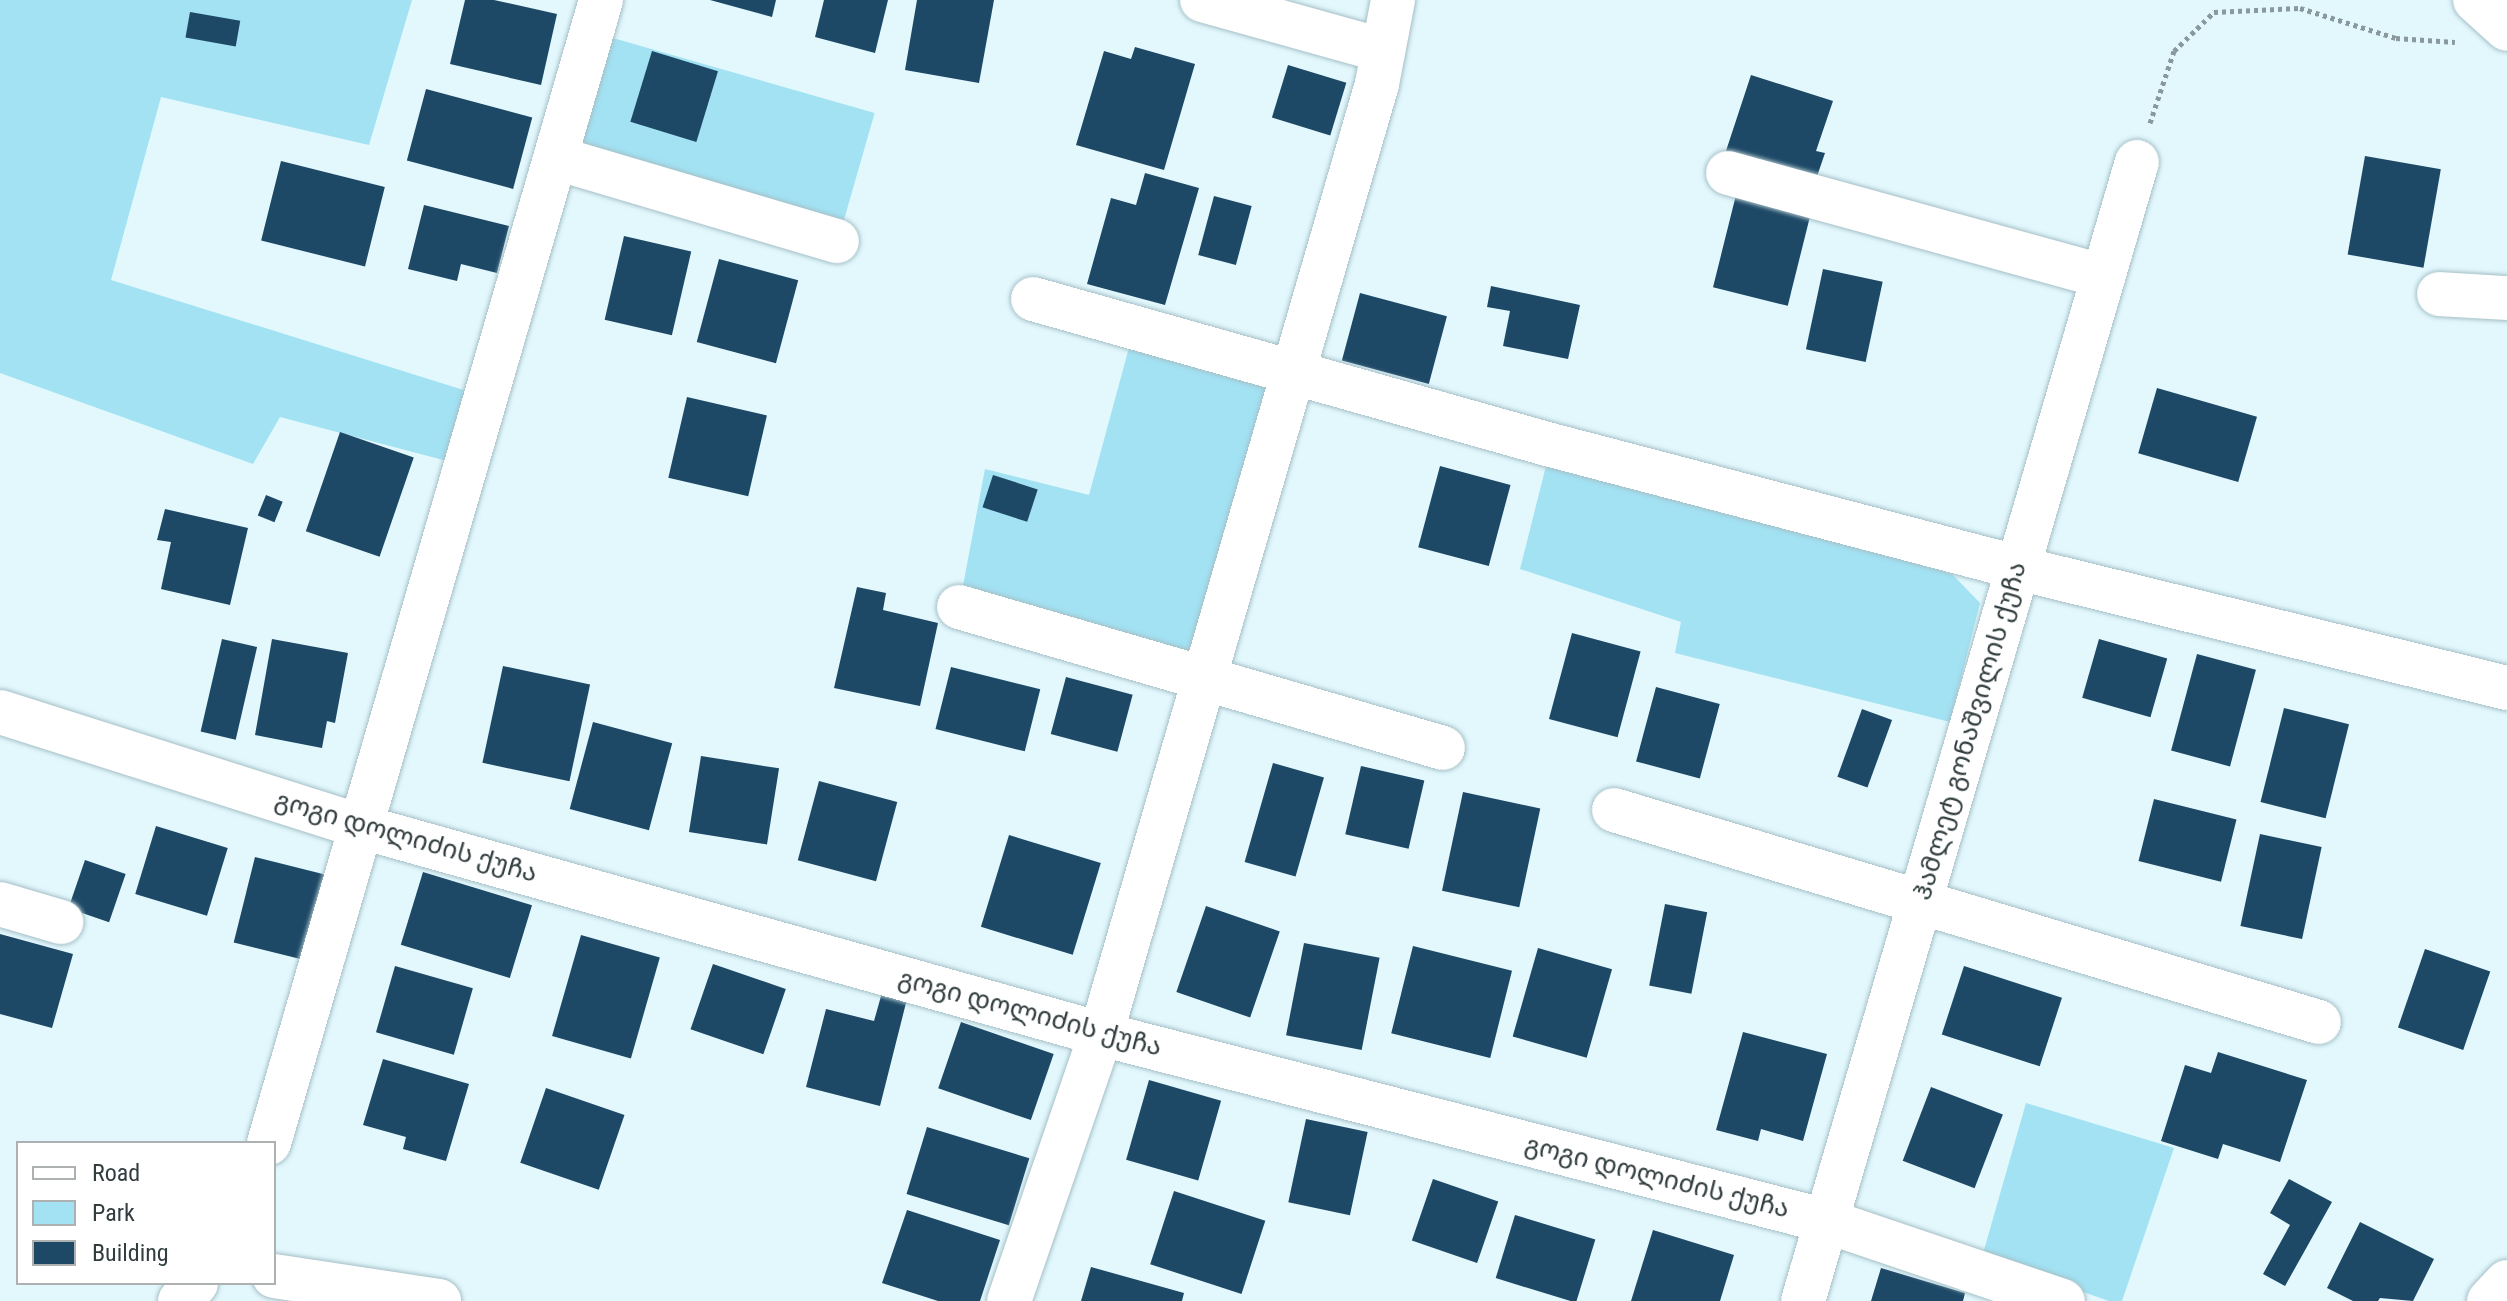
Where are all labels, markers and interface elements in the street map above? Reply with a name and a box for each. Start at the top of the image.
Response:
street label: ჰამლეტ გონაშვილის ქუჩა [1907,558,2033,904]
street label: გოგი დოლიძის ქუჩა [271,785,541,889]
street label: გოგი დოლიძის ქუჩა [895,963,1165,1063]
street label: გოგი დოლიძის ქუჩა [1521,1129,1793,1225]
legend [16,1141,276,1285]
text: Road [92,1159,140,1187]
text: Park [92,1199,135,1227]
text: Building [92,1239,169,1267]

